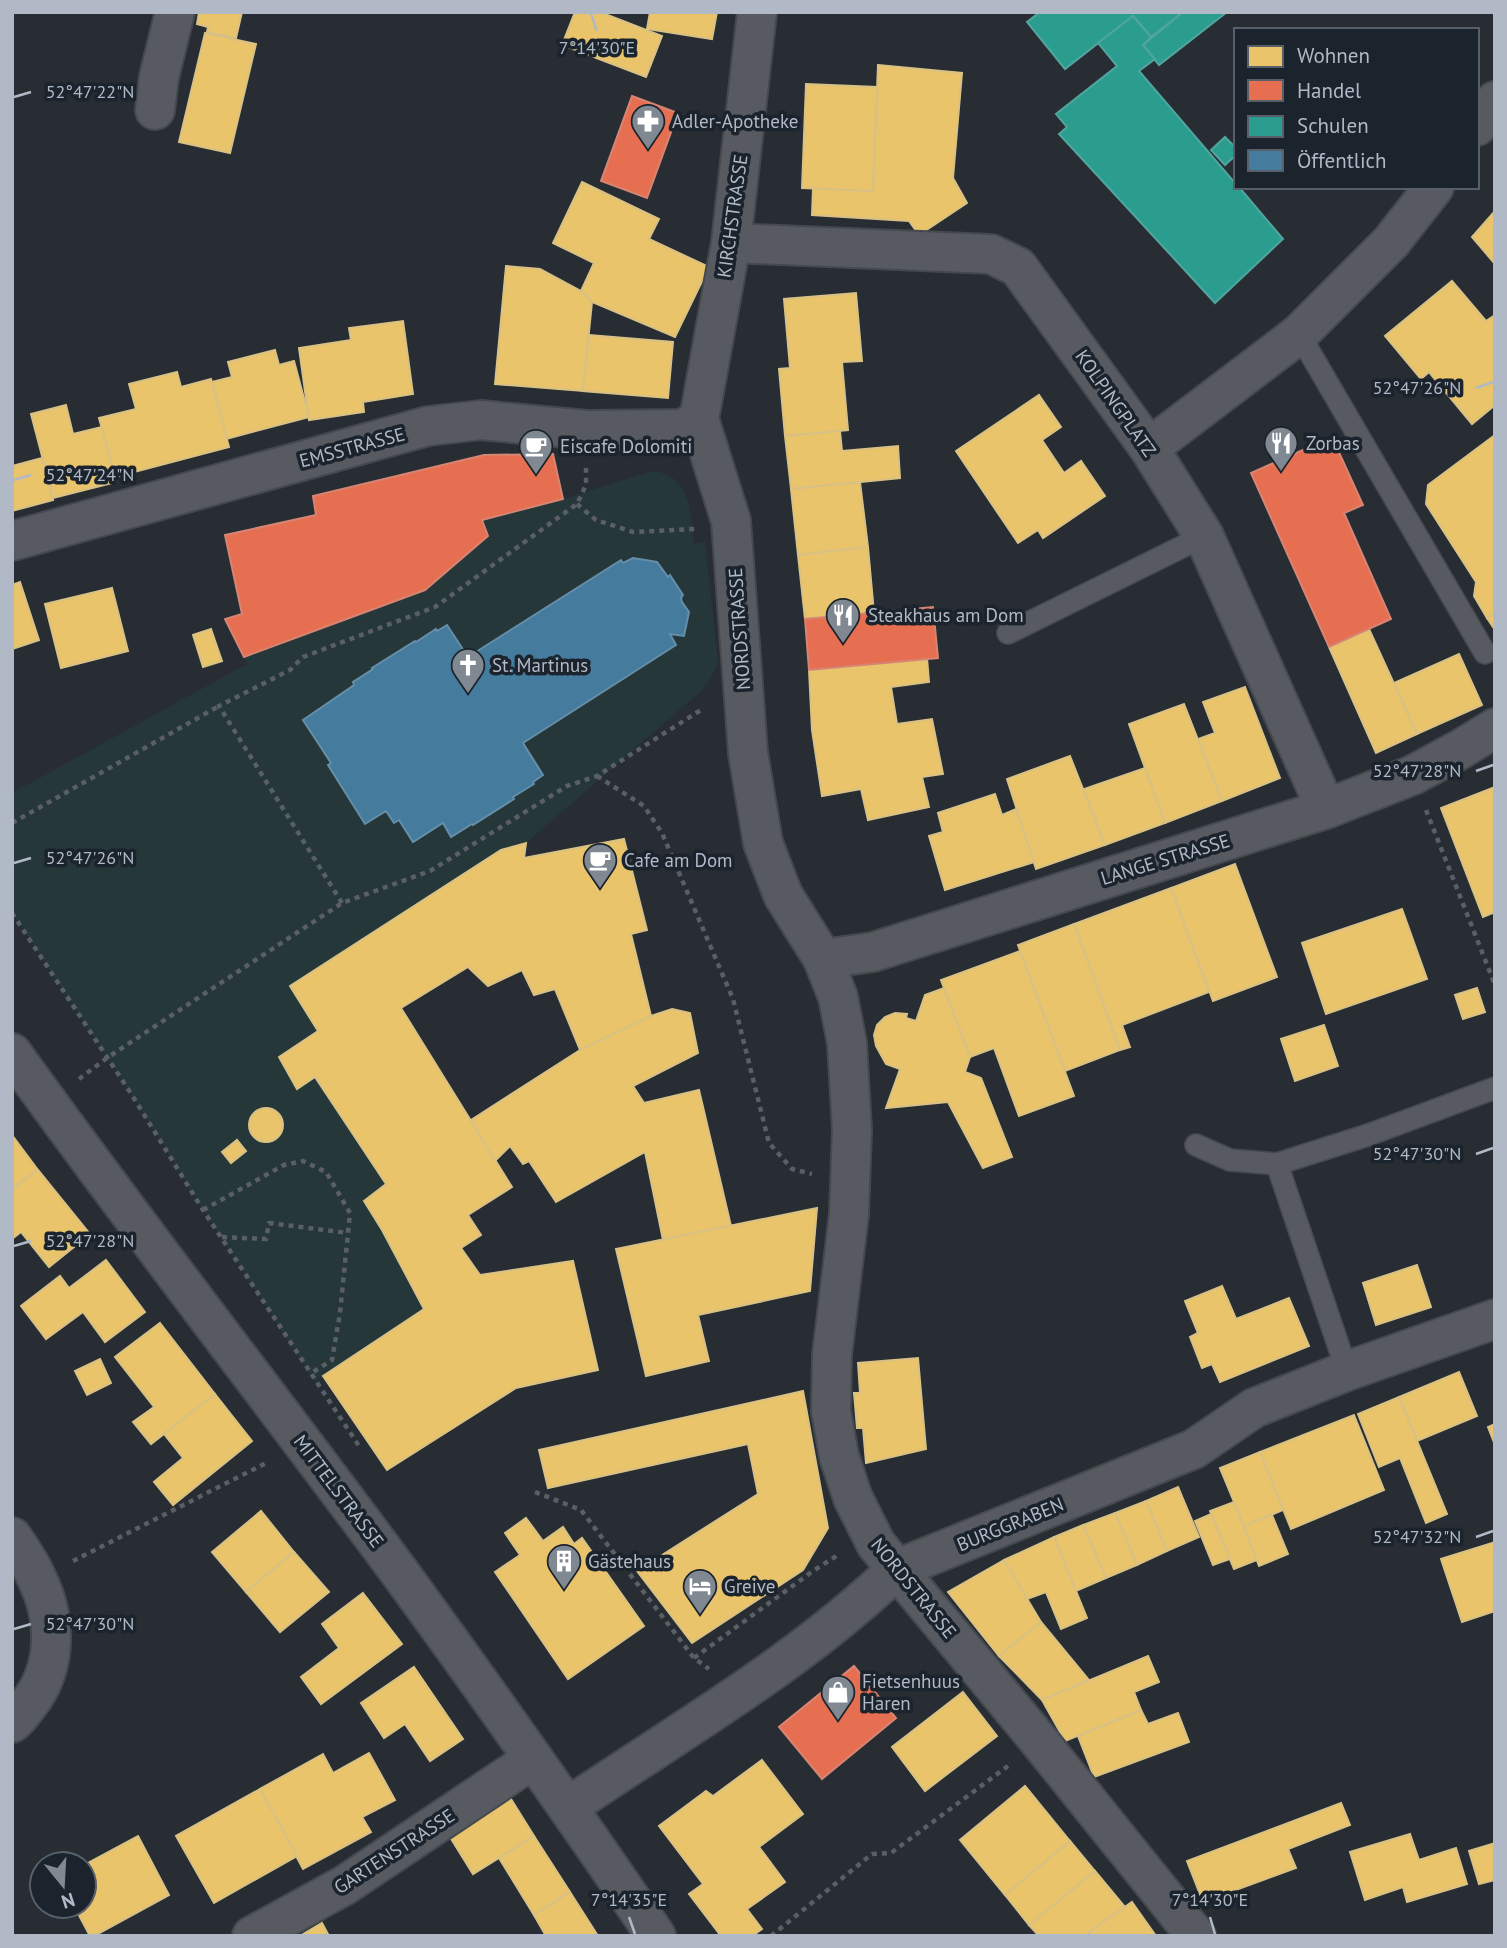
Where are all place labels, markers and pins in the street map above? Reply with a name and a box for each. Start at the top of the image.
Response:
pharmacy icon: Adler-Apotheke [629,102,667,151]
place label: Adler-Apotheke [672,109,798,133]
restaurant icon: Zorbas [1262,424,1300,473]
cafe icon: Eiscafe Dolomiti [517,427,555,476]
place label: Zorbas [1306,431,1360,455]
place label: Eiscafe Dolomiti [560,434,692,458]
restaurant icon: Steakhaus am Dom [824,596,862,645]
place label: Steakhaus am Dom [868,603,1024,627]
church icon: St. Martinus [449,646,487,695]
place label: St. Martinus [492,653,588,677]
cafe icon: Cafe am Dom [581,841,619,890]
place label: Cafe am Dom [624,848,733,872]
building icon: Gästehaus [545,1542,583,1591]
place label: Gästehaus [588,1549,671,1573]
hotel icon: Greive [681,1567,719,1616]
place label: Greive [724,1574,775,1598]
place label: Fietsenhuus Haren [862,1669,960,1715]
shop icon: Fietsenhuus Haren [819,1673,857,1722]

